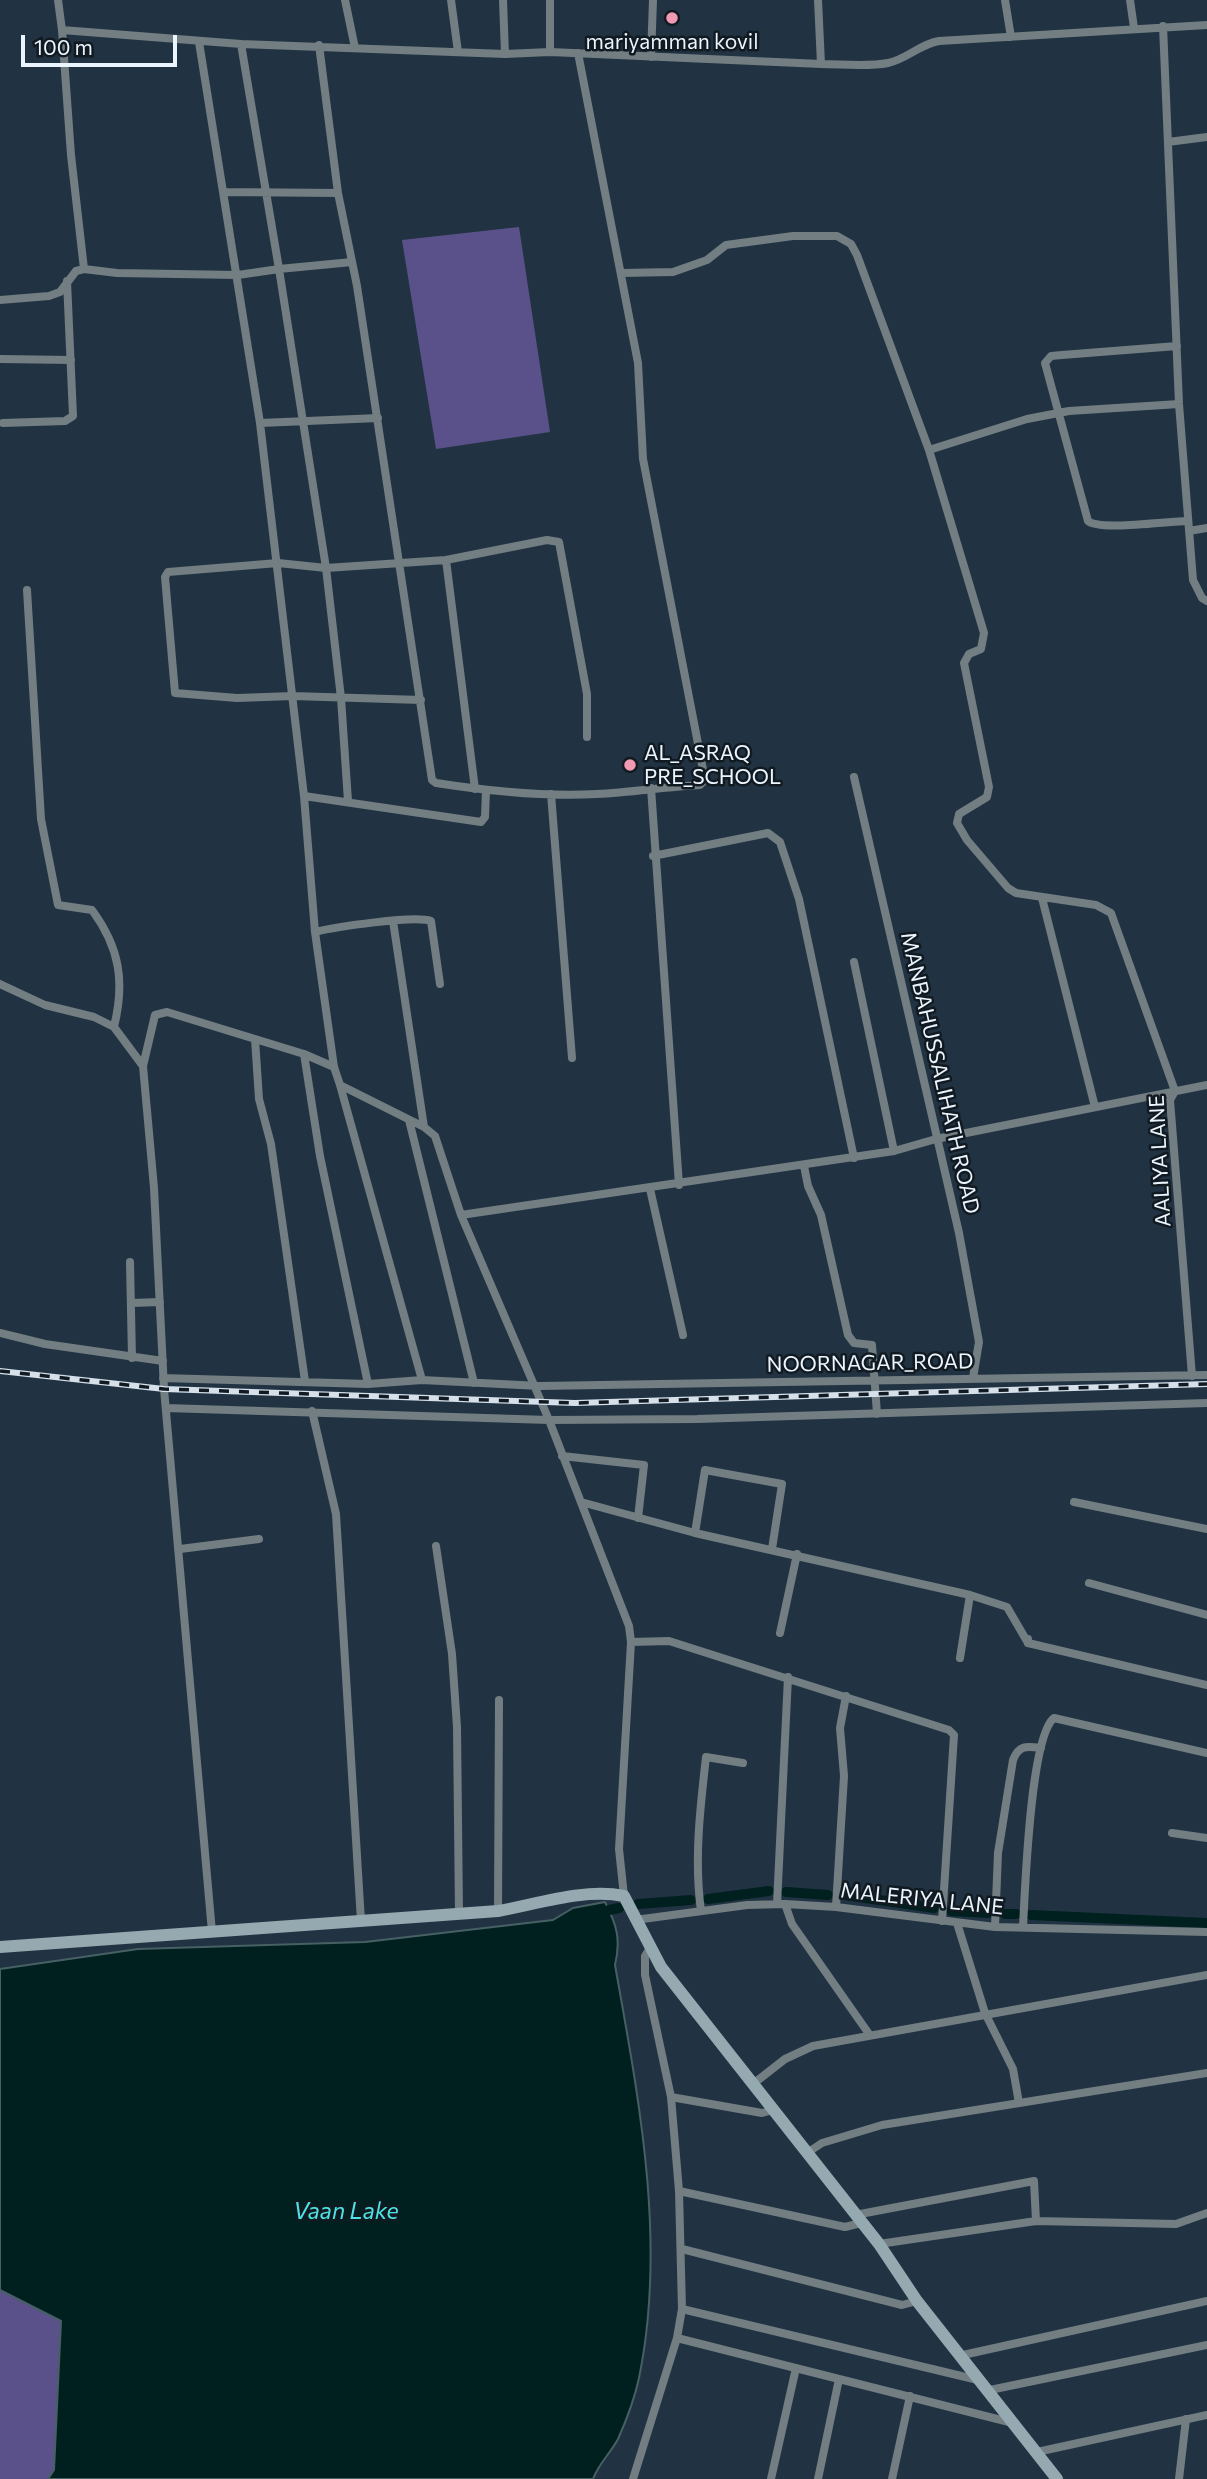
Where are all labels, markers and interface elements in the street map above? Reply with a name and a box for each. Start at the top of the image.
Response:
marker: mariyamman kovil [664,10,680,26]
scale bar [24,21,180,65]
place label: mariyamman kovil [586,29,758,55]
text: 100 m [34,34,93,59]
place label: AL_ASRAQ PRE_SCHOOL [644,740,781,790]
marker: AL_ASRAQ PRE_SCHOOL [622,757,638,773]
street label: MANBAHUSSALIHATH ROAD [895,930,985,1216]
street label: AALIYA LANE [1144,1094,1176,1228]
street label: NOORNAGAR_ROAD [767,1349,973,1377]
street label: MALERIYA LANE [839,1878,1005,1920]
water label: Vaan Lake [293,2197,399,2225]

